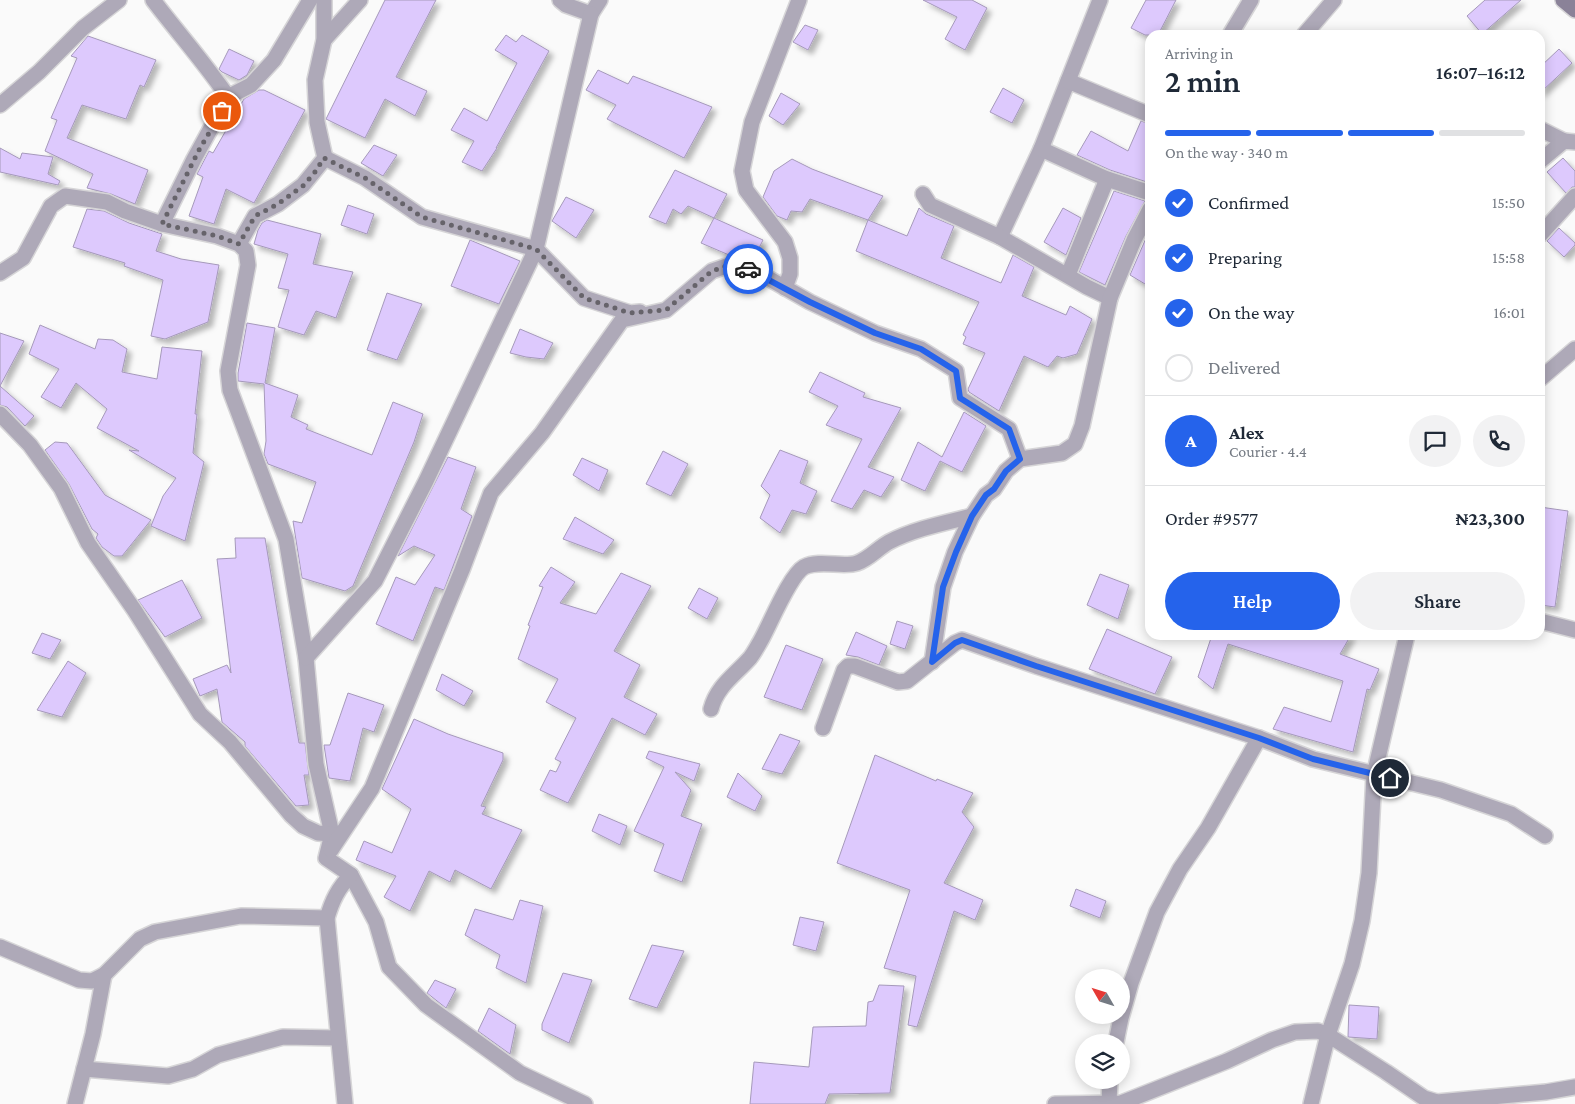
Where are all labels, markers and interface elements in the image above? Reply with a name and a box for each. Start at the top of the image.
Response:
text: Arriving in [1165,45,1233,62]
text: 16:07–16:12 [1436,62,1525,83]
text: 2 min [1165,63,1240,99]
pin [201,90,243,132]
icon: bag [208,97,236,125]
text: On the way · 340 m [1165,144,1288,161]
icon: check [1165,189,1193,217]
text: Confirmed [1208,192,1289,213]
text: 15:50 [1492,194,1525,211]
courier [723,244,773,294]
icon: check [1165,244,1193,272]
text: Preparing [1208,247,1282,268]
text: 15:58 [1492,249,1525,266]
icon: car [734,255,762,283]
icon: check [1165,299,1193,327]
text: On the way [1208,302,1294,323]
text: 16:01 [1494,304,1525,321]
text: Delivered [1208,357,1281,378]
button: chat [1409,415,1461,467]
button: phone [1473,415,1525,467]
text: Alex [1229,422,1264,443]
text: A [1185,430,1197,451]
text: Courier · 4.4 [1229,443,1307,460]
text: Order #9577 [1165,508,1258,529]
text: ₦23,300 [1456,508,1525,529]
button: Help [1165,572,1340,630]
button: Share [1350,572,1525,630]
pin [1369,757,1411,799]
icon: home [1376,764,1404,792]
north arrow [1075,969,1130,1024]
map controls [1075,969,1130,1089]
button: layers [1075,1034,1130,1089]

